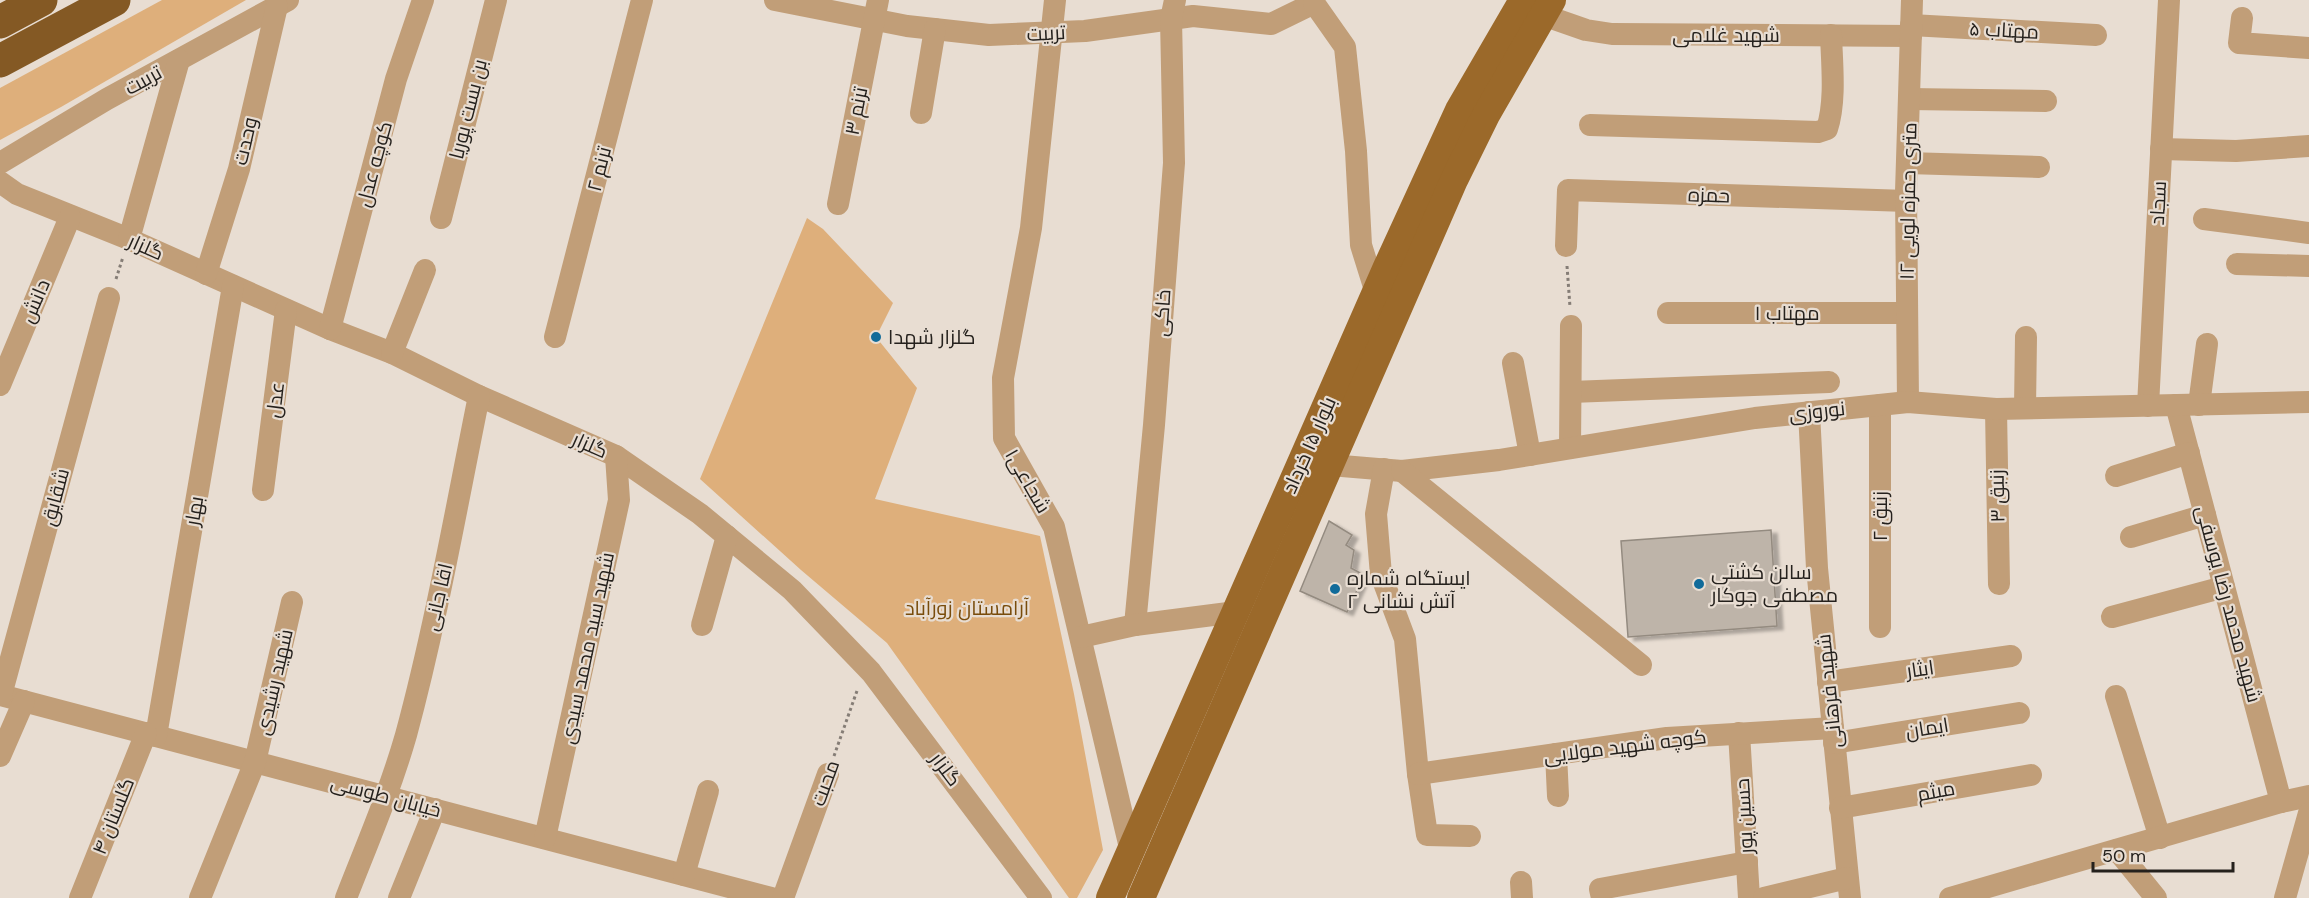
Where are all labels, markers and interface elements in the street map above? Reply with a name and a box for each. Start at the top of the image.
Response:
street label: مهتاب ۵ [1968,15,2040,45]
street label: تربیت [1026,19,1067,47]
street label: شهید غلامی [1672,22,1780,48]
street label: بن بست پوریا [443,56,493,162]
street label: تربیت [120,59,167,101]
street label: ترنم ۳ [839,84,875,138]
street label: وحدت [227,114,263,168]
street label: کوچه عدل [350,118,398,210]
street label: ۱۲ متری حمزه لویی [1894,122,1922,280]
street label: ترنم ۲ [581,143,618,195]
street label: سجاد [2144,180,2172,226]
street label: حمزه [1687,181,1731,209]
street label: گلزار [123,227,168,266]
street label: دانش [14,275,56,327]
street label: خاکی [1147,289,1177,337]
street label: مهتاب ۱ [1754,300,1820,326]
place label: گلزار شهدا [888,324,975,350]
marker: گلزار شهدا [869,330,883,344]
street label: عدل [260,381,290,419]
street label: بلوار ۱۵ خرداد [1276,393,1342,497]
street label: نوروزی [1788,395,1846,427]
street label: گلزار [567,425,612,464]
street label: شجاعی۱ [999,444,1057,518]
street label: شقایق [35,465,75,529]
street label: زنبق ۳ [1984,469,2010,523]
street label: زنبق ۲ [1867,491,1893,541]
street label: بهار [178,494,209,529]
street label: شهید محمد رضا یوسفی [2190,503,2268,705]
street label: شهید سید محمد سیدی [554,550,620,746]
place label: سالن کشتی مصطفی جوکار [1710,559,1838,608]
street label: اقا جانی [418,561,458,633]
place label: ایستگاه شماره ۲ آتش نشانی [1347,565,1471,614]
marker: سالن کشتی مصطفی جوکار [1692,577,1706,591]
marker: ایستگاه شماره ۲ آتش نشانی [1328,582,1342,596]
park label: آرامستان زورآباد [905,595,1030,621]
street label: شهید رشیدی [249,626,299,738]
street label: شهید فرهانی [1810,633,1848,749]
street label: ایثار [1903,654,1936,684]
street label: ایمان [1904,712,1950,744]
street label: کوچه شهید مولایی [1542,723,1708,769]
street label: گلزار [924,746,967,791]
street label: محبت [805,756,845,810]
street label: خیابان طوسی [328,769,444,823]
street label: گلستان ۴ [86,774,140,858]
street label: میثم [1915,775,1957,808]
street label: حسین پور [1729,778,1759,855]
scale bar [2093,835,2232,873]
text: 50 m [2102,844,2146,868]

